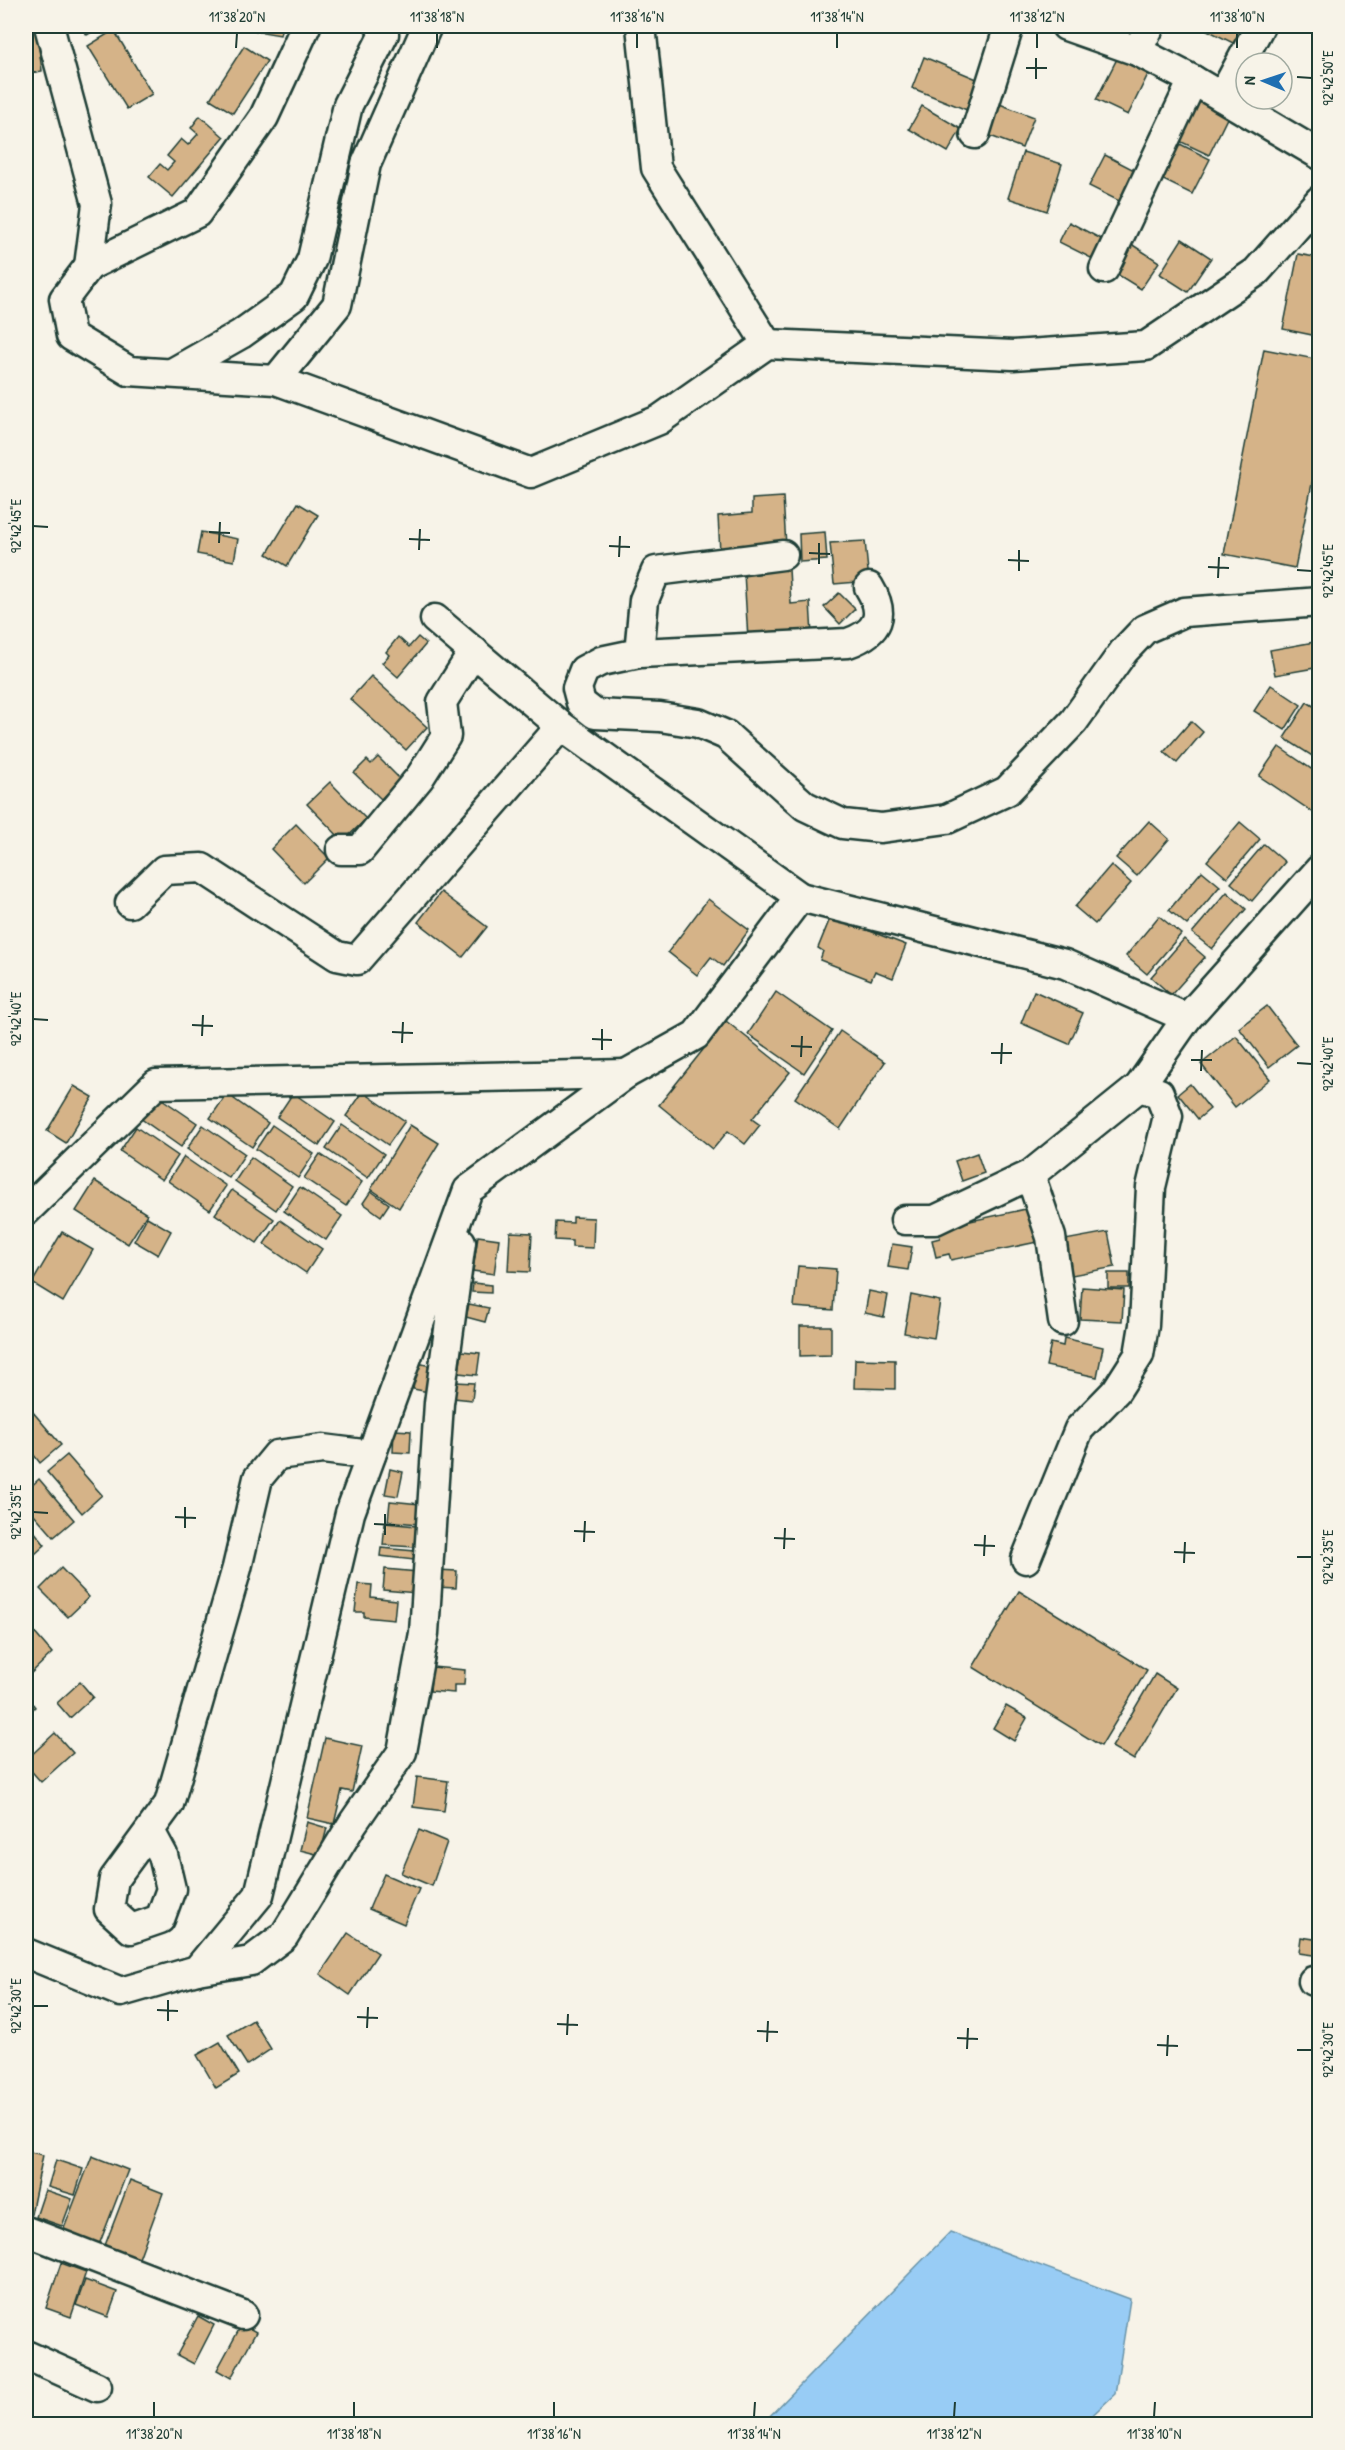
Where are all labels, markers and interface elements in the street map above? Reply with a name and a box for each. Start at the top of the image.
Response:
text: 11°38'20"N [209,6,265,27]
text: 11°38'18"N [410,6,464,27]
text: 11°38'16"N [610,6,664,27]
text: 11°38'14"N [810,6,864,27]
text: 11°38'12"N [1009,6,1065,27]
text: 11°38'10"N [1210,6,1264,27]
text: 92°42'50"E [1317,50,1338,106]
north arrow [1234,51,1294,111]
text: N [1238,75,1260,85]
text: 92°42'45"E [5,499,26,553]
text: 92°42'45"E [1317,544,1338,598]
text: 92°42'40"E [5,991,26,1046]
text: 92°42'40"E [1317,1036,1338,1091]
text: 92°42'35"E [5,1484,26,1540]
text: 92°42'35"E [1317,1529,1338,1585]
text: 92°42'30"E [5,1978,26,2034]
text: 92°42'30"E [1317,2022,1338,2078]
text: 11°38'20"N [126,2423,182,2444]
text: 11°38'18"N [327,2423,381,2444]
text: 11°38'16"N [527,2423,581,2444]
text: 11°38'14"N [727,2423,781,2444]
text: 11°38'12"N [926,2423,982,2444]
text: 11°38'10"N [1127,2423,1181,2444]

